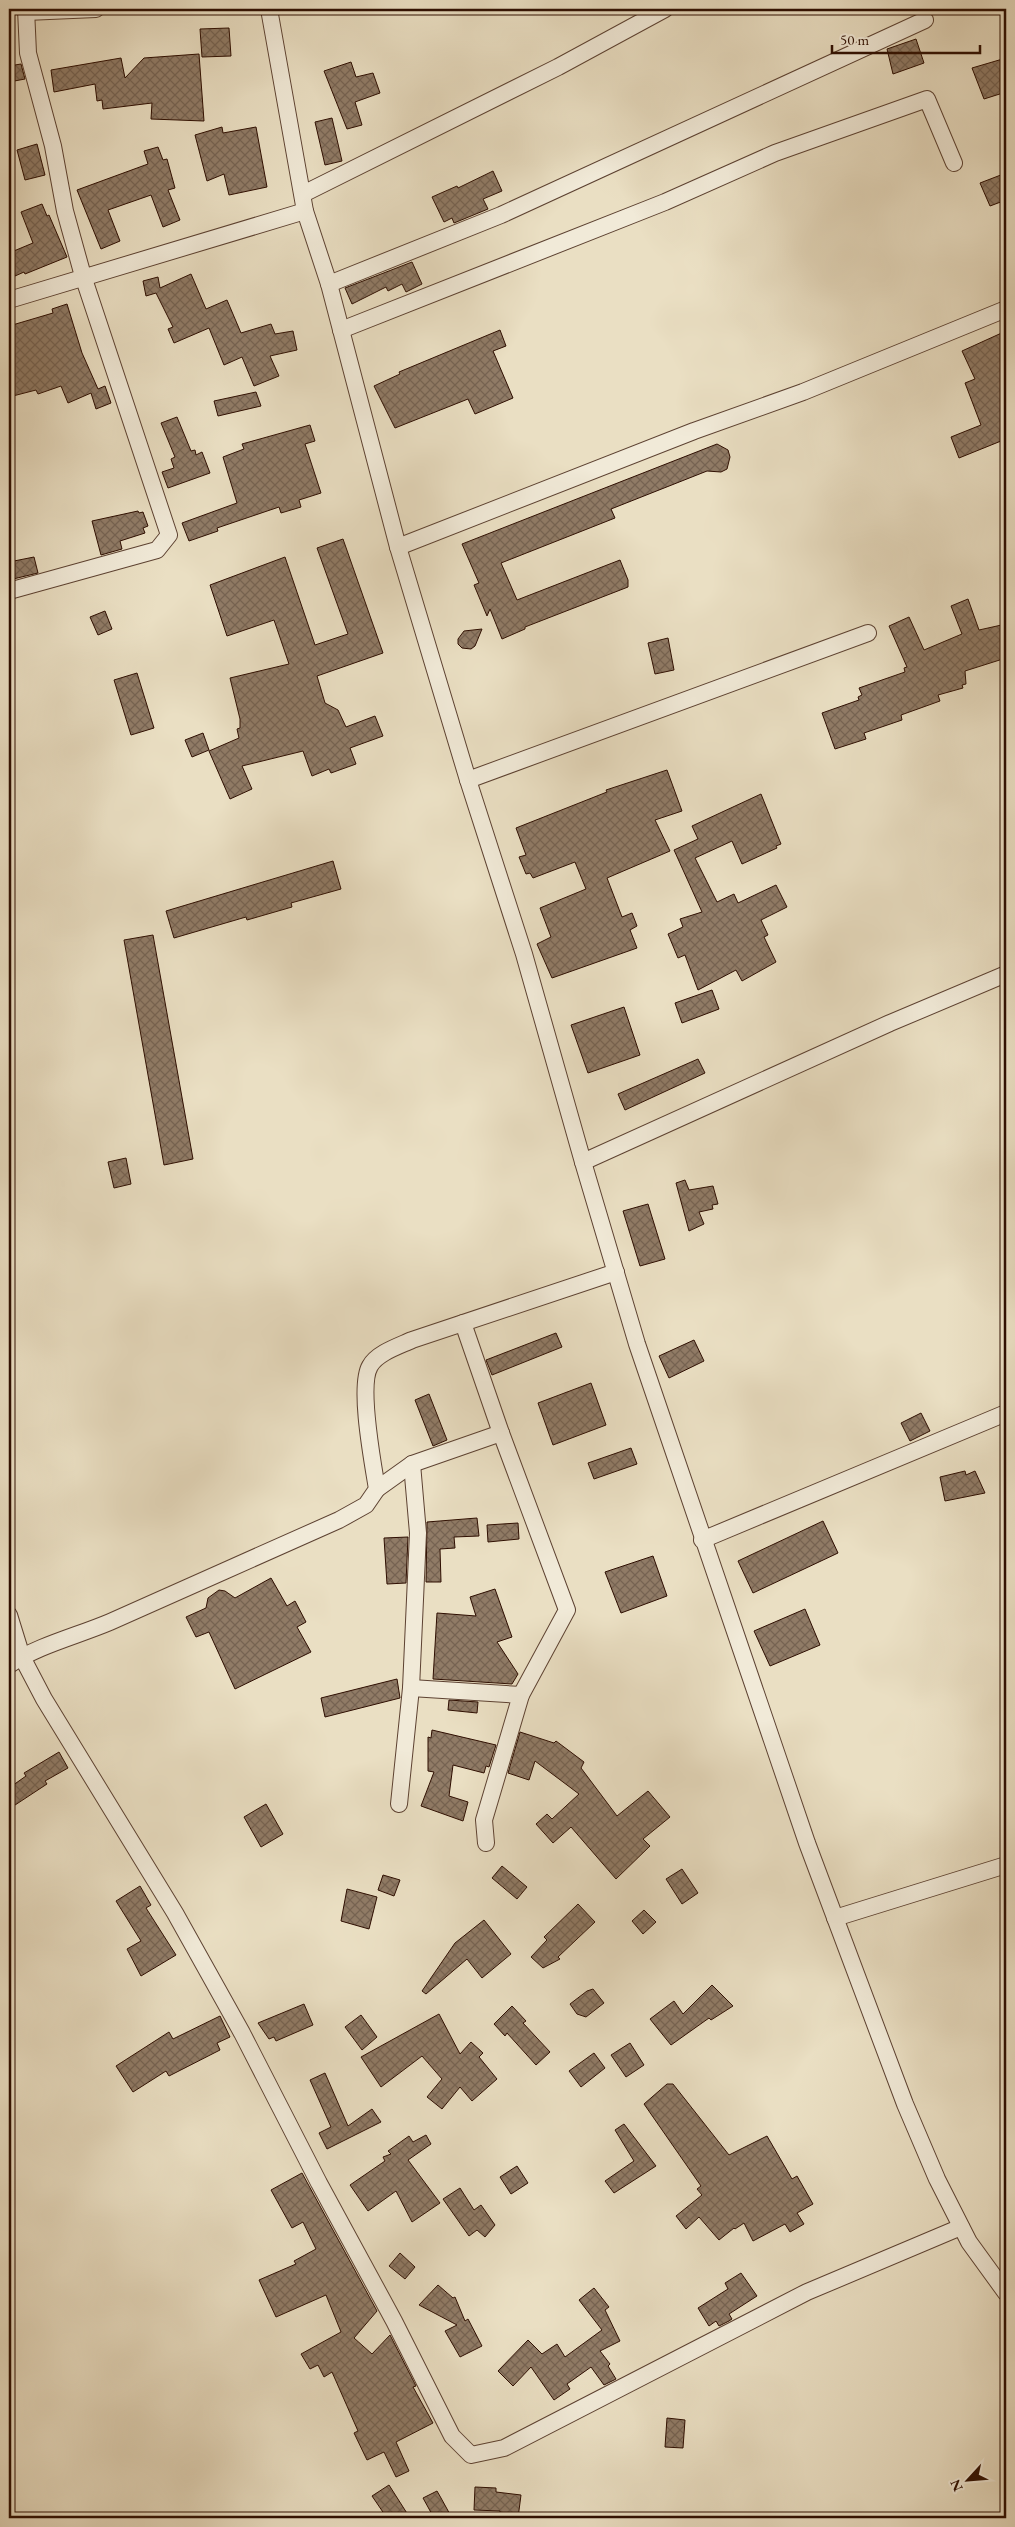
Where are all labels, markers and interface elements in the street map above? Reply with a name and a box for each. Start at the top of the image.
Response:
scale bar [832,22,980,54]
text: 50 m [840,30,869,49]
north arrow [942,2454,992,2504]
text: N [945,2476,967,2495]

